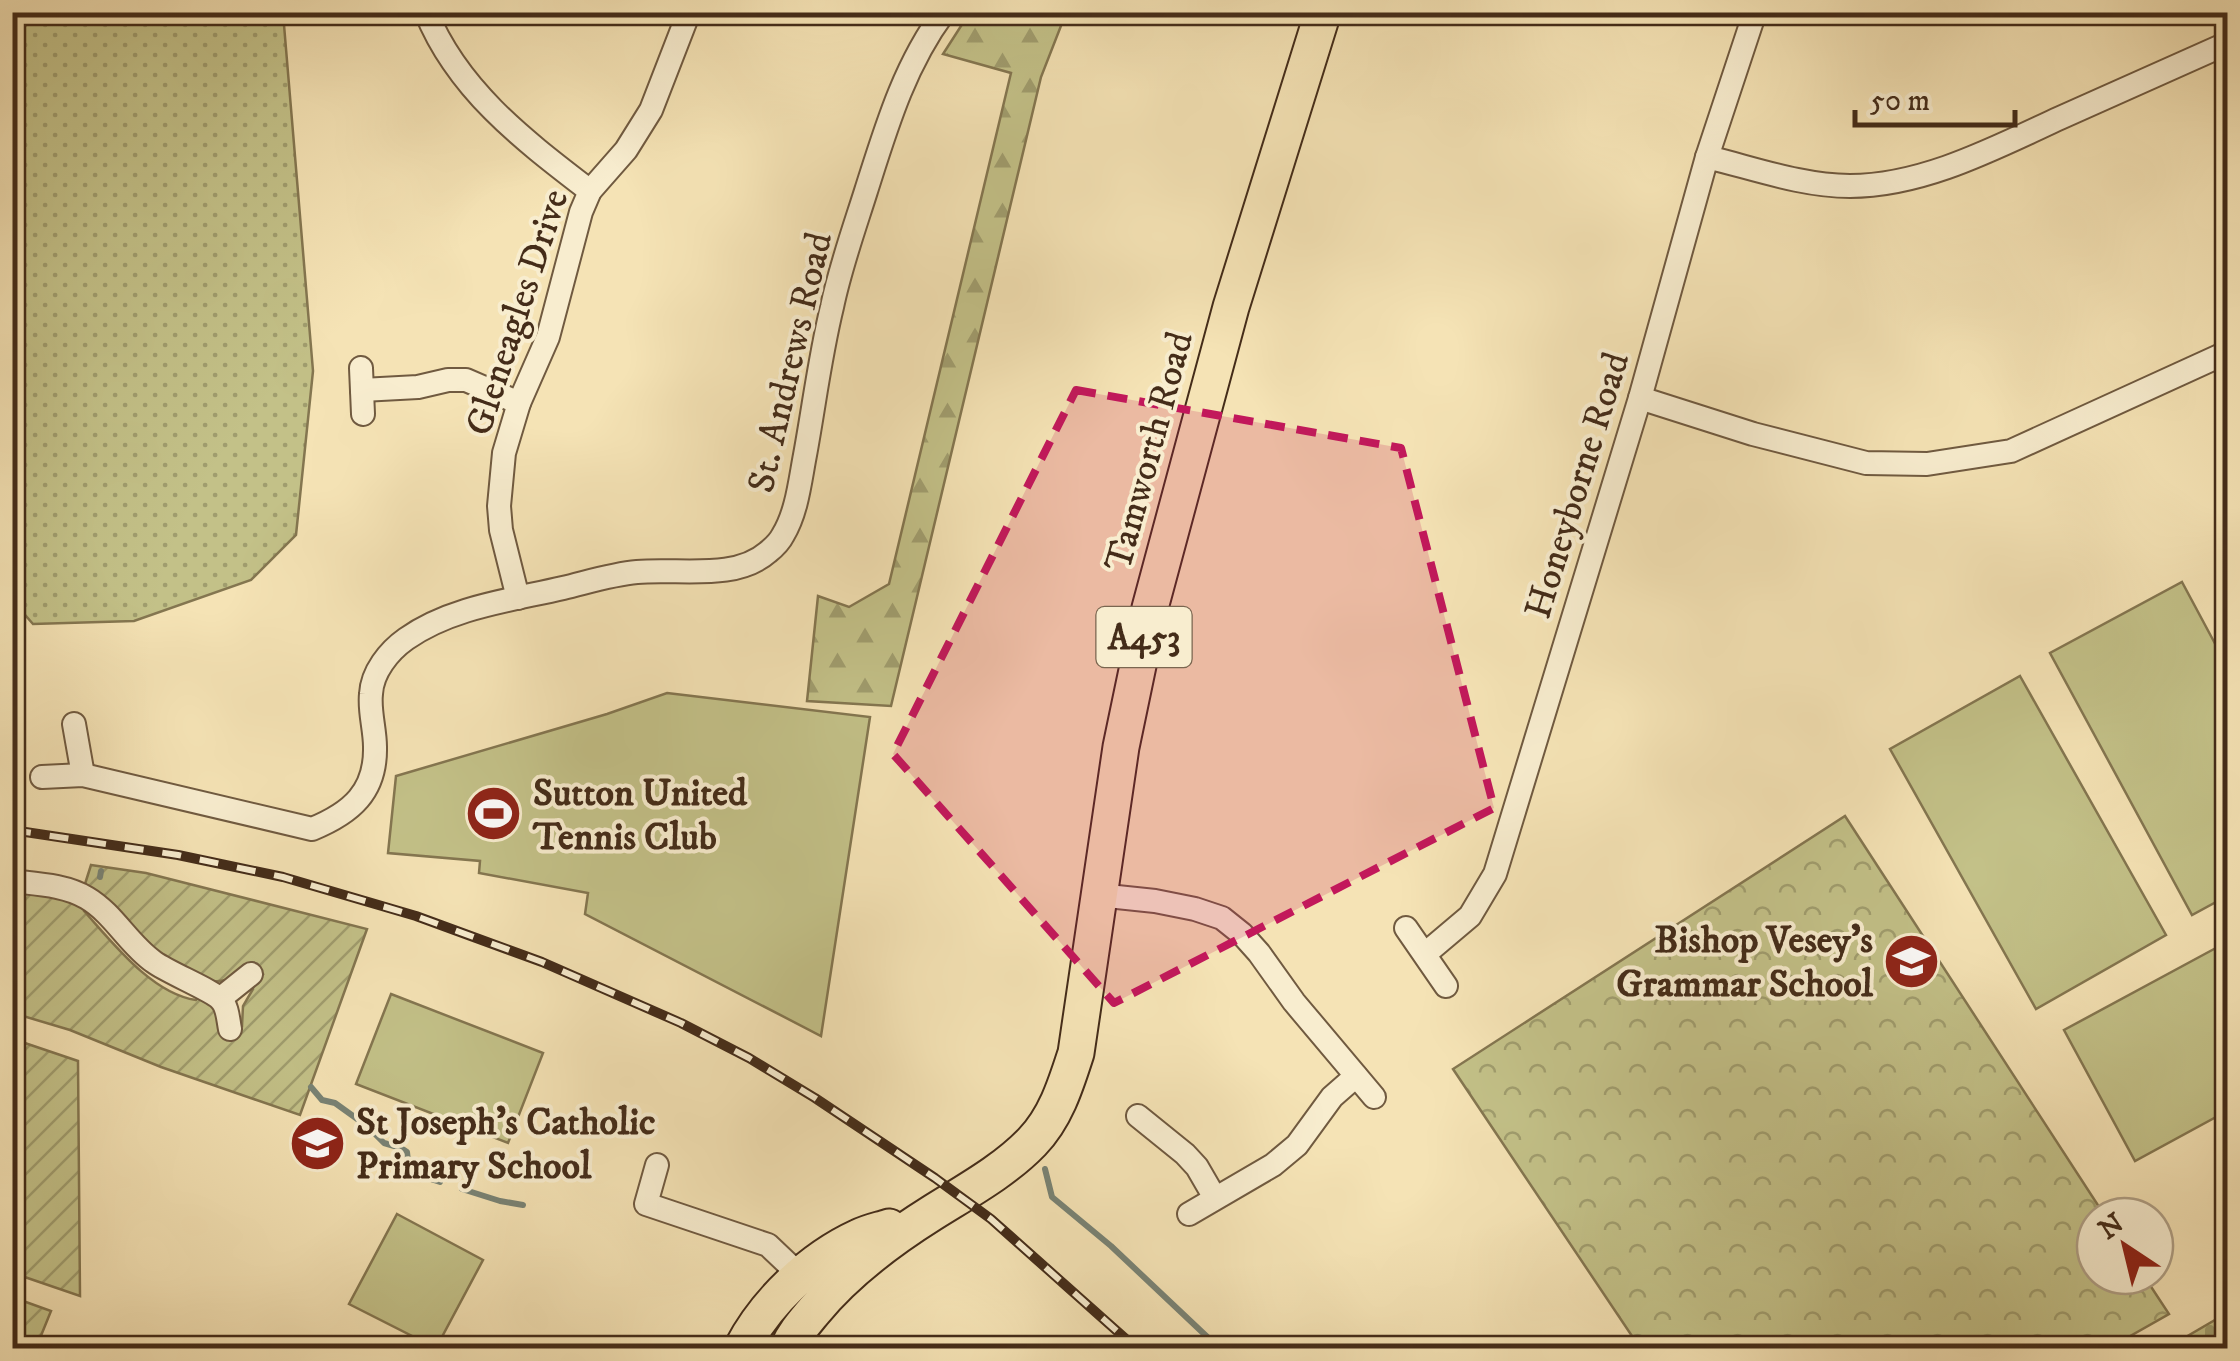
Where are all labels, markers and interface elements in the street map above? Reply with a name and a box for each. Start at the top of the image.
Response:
scale bar [1855,65,2015,127]
text: 50 m [1870,83,1930,120]
street label: Gleneagles Drive [455,183,580,442]
street label: St. Andrews Road [738,228,844,497]
street label: Tamworth Road [1095,327,1205,576]
street label: Honeyborne Road [1515,347,1641,625]
road number: A453 [1096,607,1192,667]
place label: Sutton United Tennis Club [532,770,748,862]
sports icon: Sutton United Tennis Club [464,784,524,844]
place label: Bishop Vesey's Grammar School [1616,917,1874,1009]
school or university icon: Bishop Vesey's Grammar School [1882,931,1942,991]
place label: St Joseph's Catholic Primary School [356,1099,655,1191]
school or university icon: St Joseph's Catholic Primary School [287,1113,347,1173]
north arrow [2075,1196,2175,1296]
text: N [2092,1206,2131,1248]

